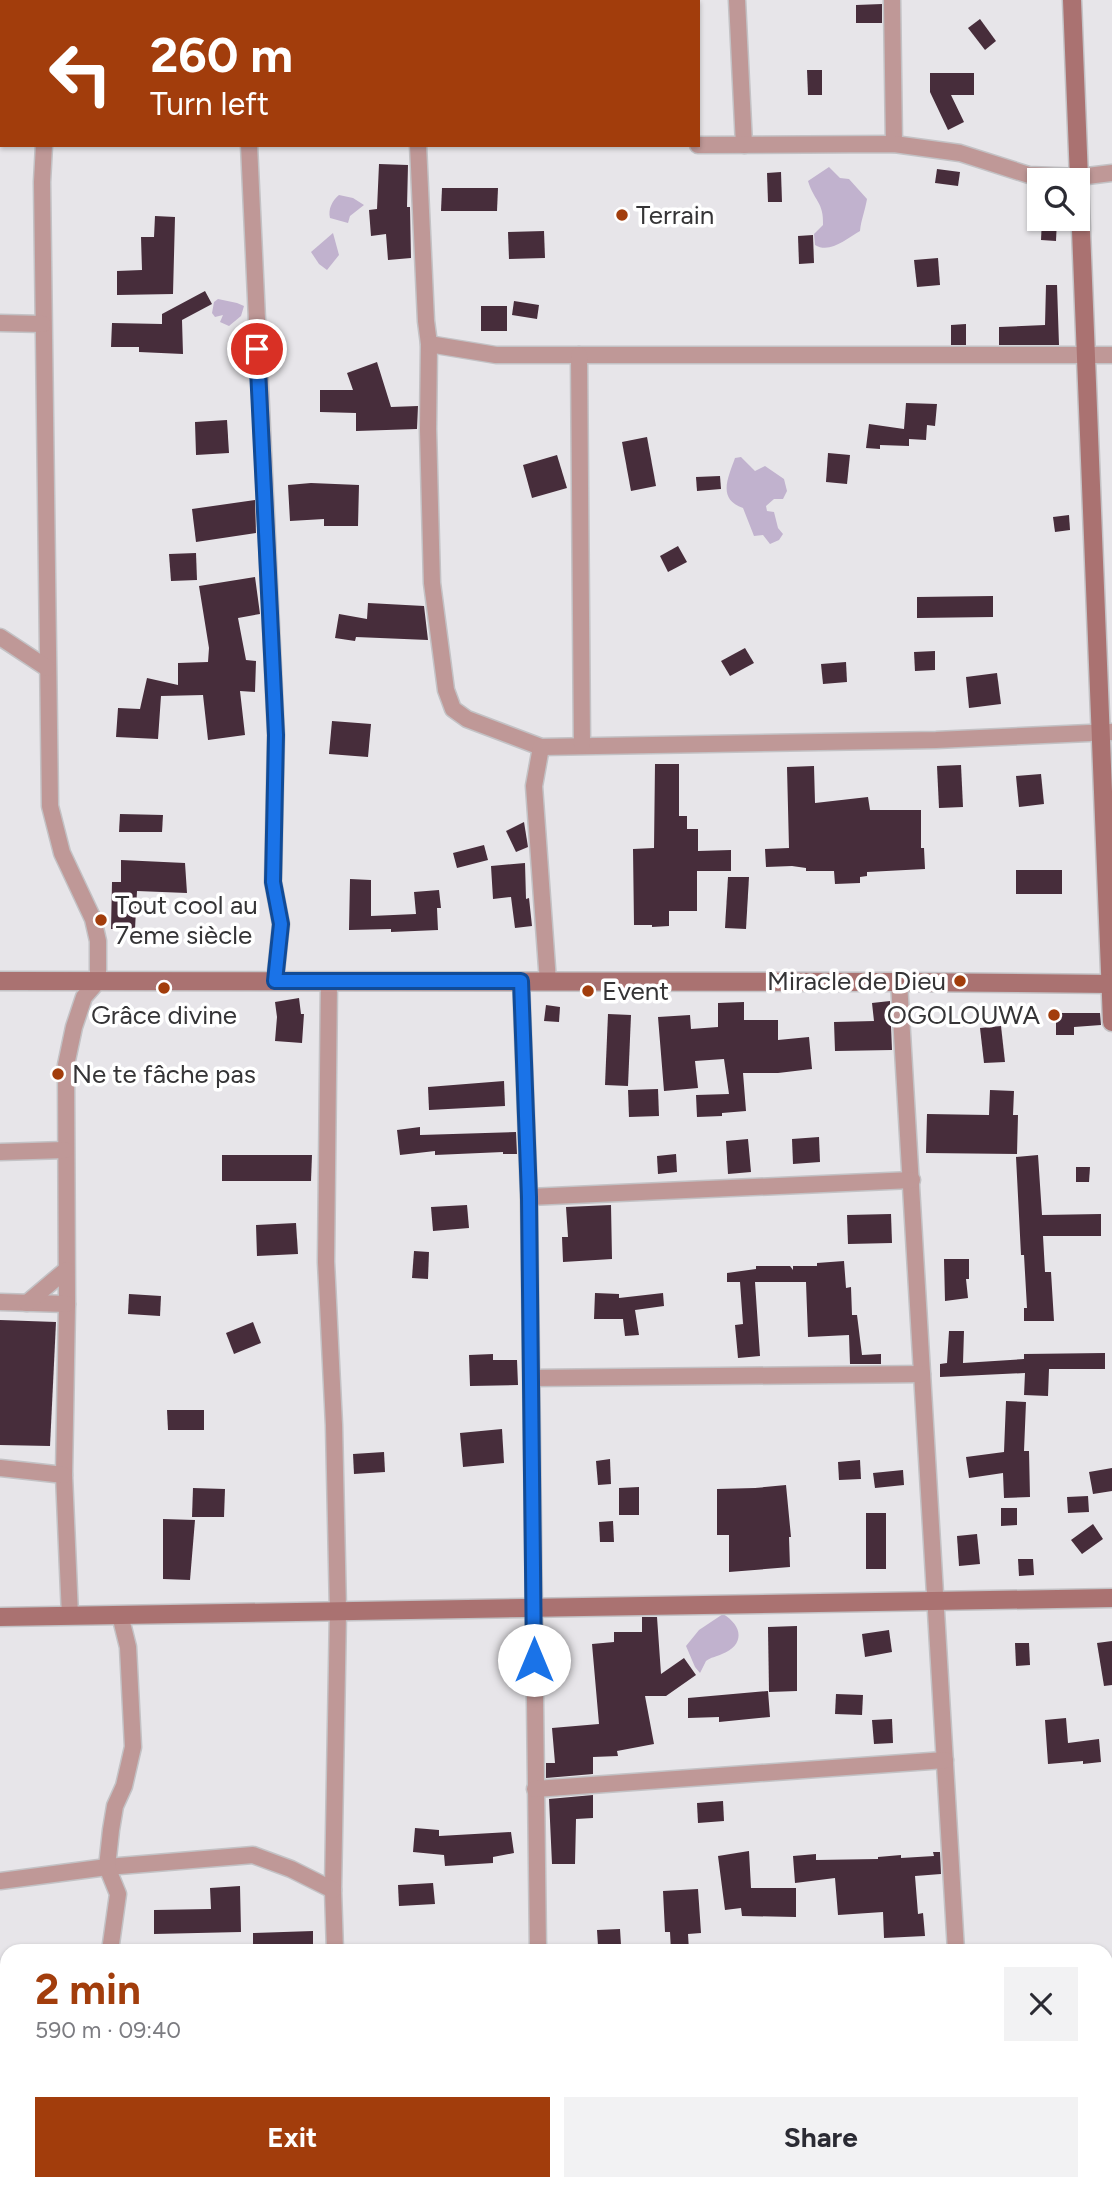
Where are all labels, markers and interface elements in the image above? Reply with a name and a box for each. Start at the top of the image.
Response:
text: 260 m [150,25,293,84]
icon: left [35,28,126,119]
text: Turn left [150,85,269,123]
map controls [1027,168,1090,231]
button: search [1027,168,1090,231]
place label: Terrain [636,199,714,231]
marker: Terrain [614,207,630,223]
pin [227,319,287,379]
icon: arrive [238,330,276,368]
place label: Tout cool au 7eme siècle [115,889,258,951]
marker: Tout cool au 7eme siècle [93,912,109,928]
place label: Miracle de Dieu [767,965,946,997]
marker: Miracle de Dieu [952,973,968,989]
place label: Event [602,975,669,1007]
marker: Grâce divine [156,980,172,996]
marker: Event [580,983,596,999]
place label: Grâce divine [91,999,237,1031]
place label: OGOLOUWA [887,999,1040,1031]
marker: OGOLOUWA [1046,1007,1062,1023]
place label: Ne te fâche pas [72,1058,256,1090]
marker: Ne te fâche pas [50,1066,66,1082]
position arrow [497,1623,571,1697]
text: 2 min [35,1964,141,2015]
button: close [1004,1967,1078,2041]
text: 590 m · 09:40 [35,2016,181,2044]
button: Exit [35,2097,550,2177]
button: Share [564,2097,1078,2177]

